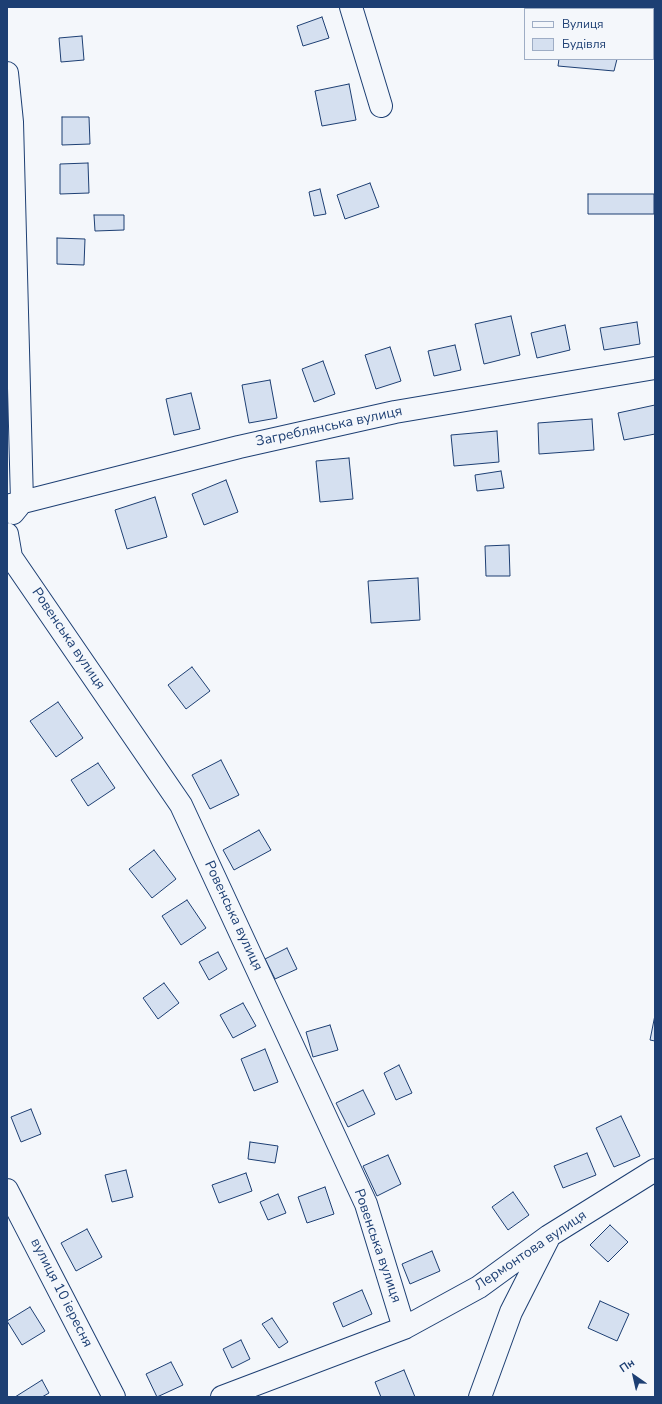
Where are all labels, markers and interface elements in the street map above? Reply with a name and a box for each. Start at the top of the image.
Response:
legend [524,8,654,60]
text: Вулиця [562,16,604,32]
text: Будівля [562,36,606,52]
street label: Загреблянська вулиця [254,403,404,451]
street label: Ровенська вулиця [28,585,108,693]
street label: Ровенська вулиця [200,858,266,974]
street label: Ровенська вулиця [350,1187,404,1305]
street label: Лермонтова вулиця [472,1207,590,1295]
street label: вулиця 10 іересня [26,1236,96,1350]
text: Пн [617,1355,637,1376]
north arrow [614,1356,654,1396]

